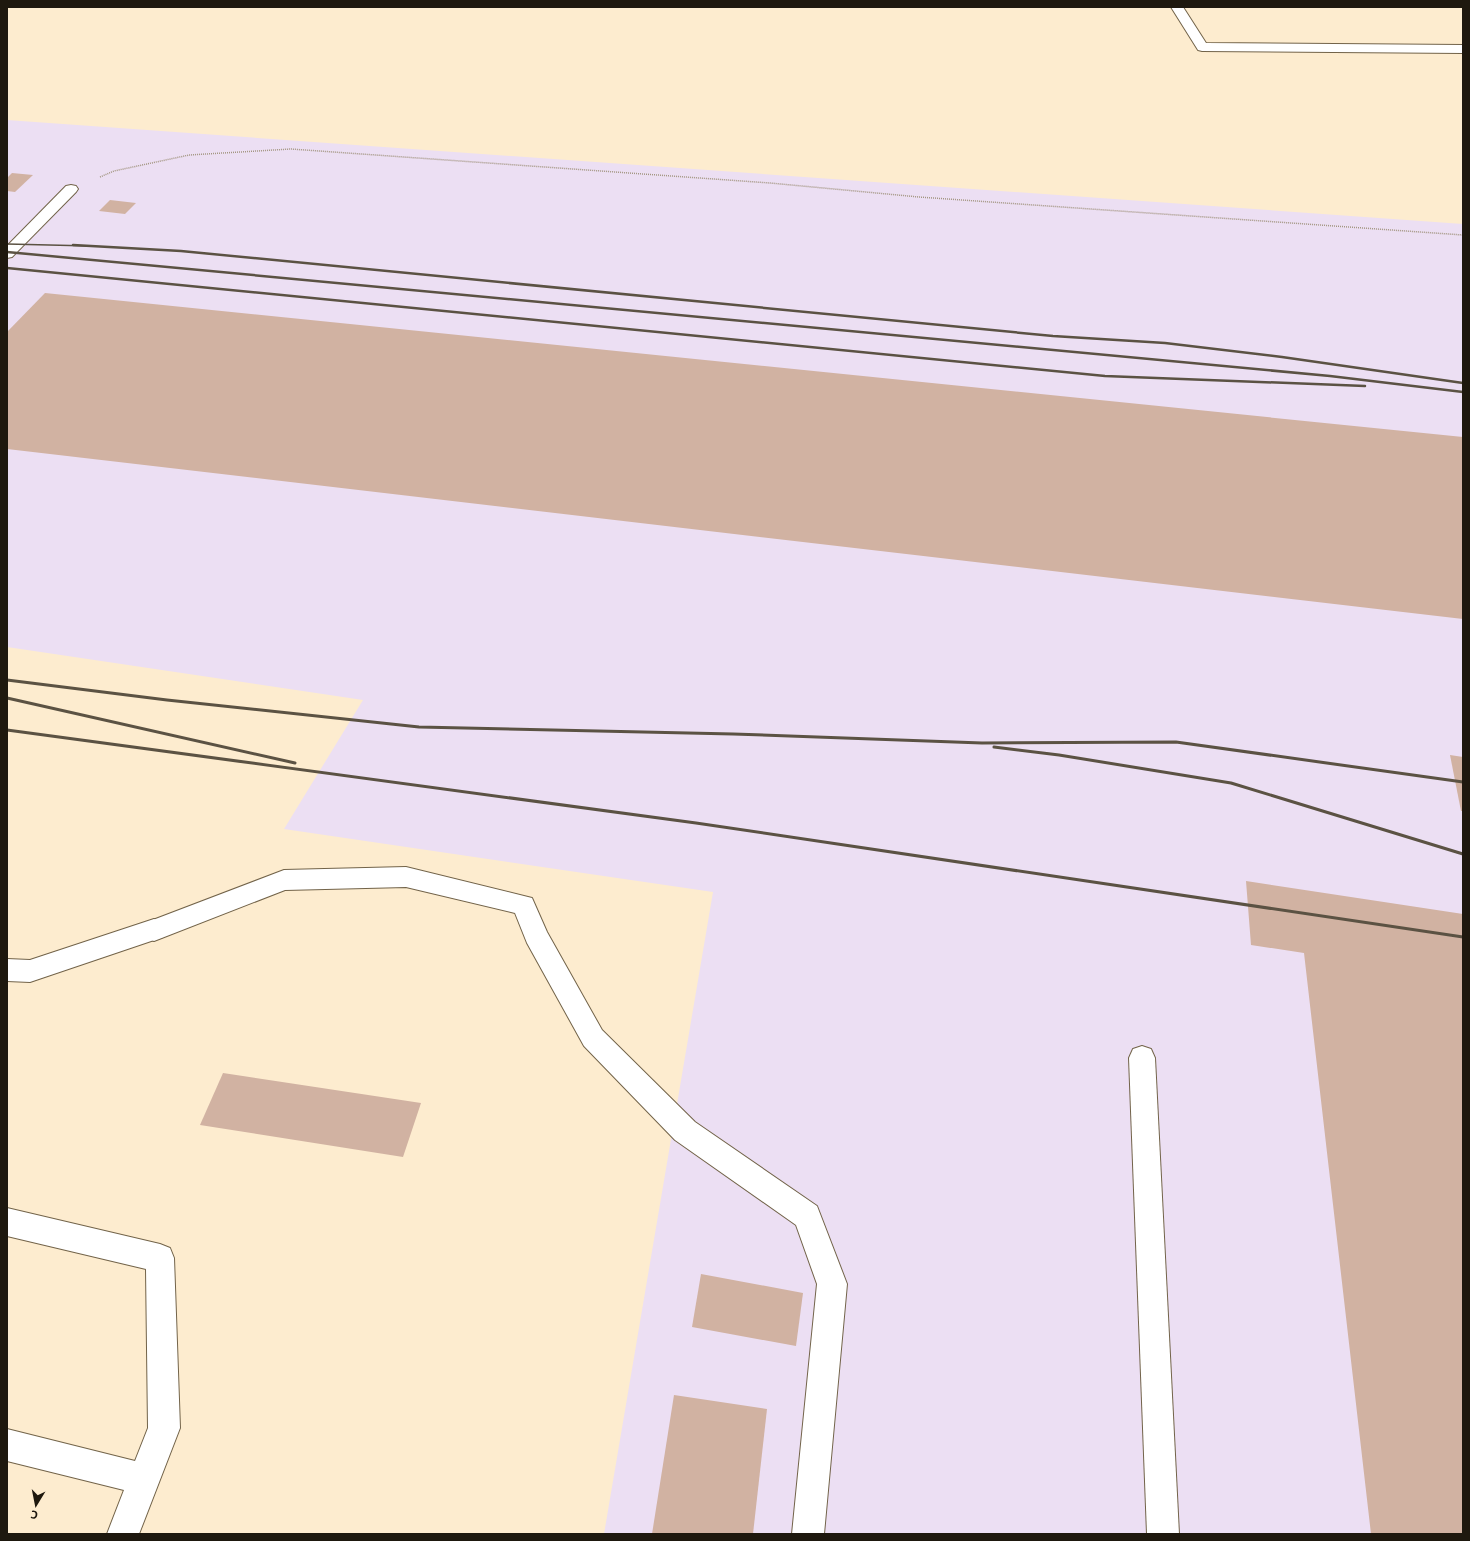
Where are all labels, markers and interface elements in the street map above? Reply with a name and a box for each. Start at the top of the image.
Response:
north arrow [16,1485,56,1525]
text: С [29,1507,39,1523]

